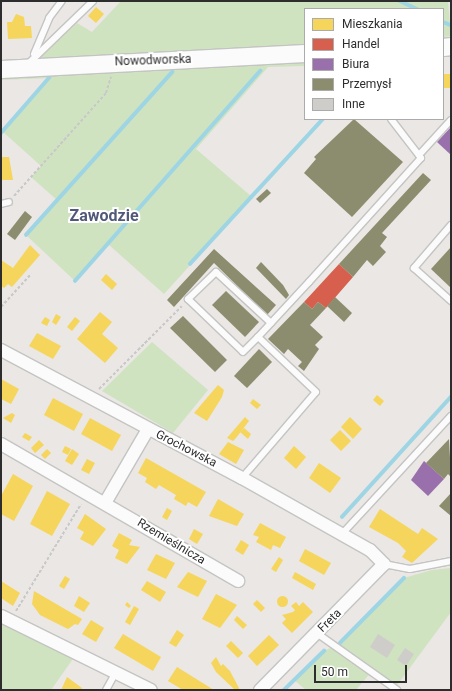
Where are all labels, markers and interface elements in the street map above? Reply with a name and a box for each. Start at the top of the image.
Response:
legend [304,8,444,120]
text: Mieszkania [342,17,403,31]
text: Handel [342,37,380,51]
street label: Nowodworska [114,52,192,70]
text: Biura [342,57,369,71]
text: Przemysł [342,77,392,91]
text: Inne [342,97,365,111]
district label: Zawodzie [69,206,139,226]
street label: Grochowska [153,427,219,471]
street label: Rzemieślnicza [134,516,208,568]
street label: Freta [315,606,345,636]
scale bar [316,657,409,683]
text: 50 m [321,665,348,679]

